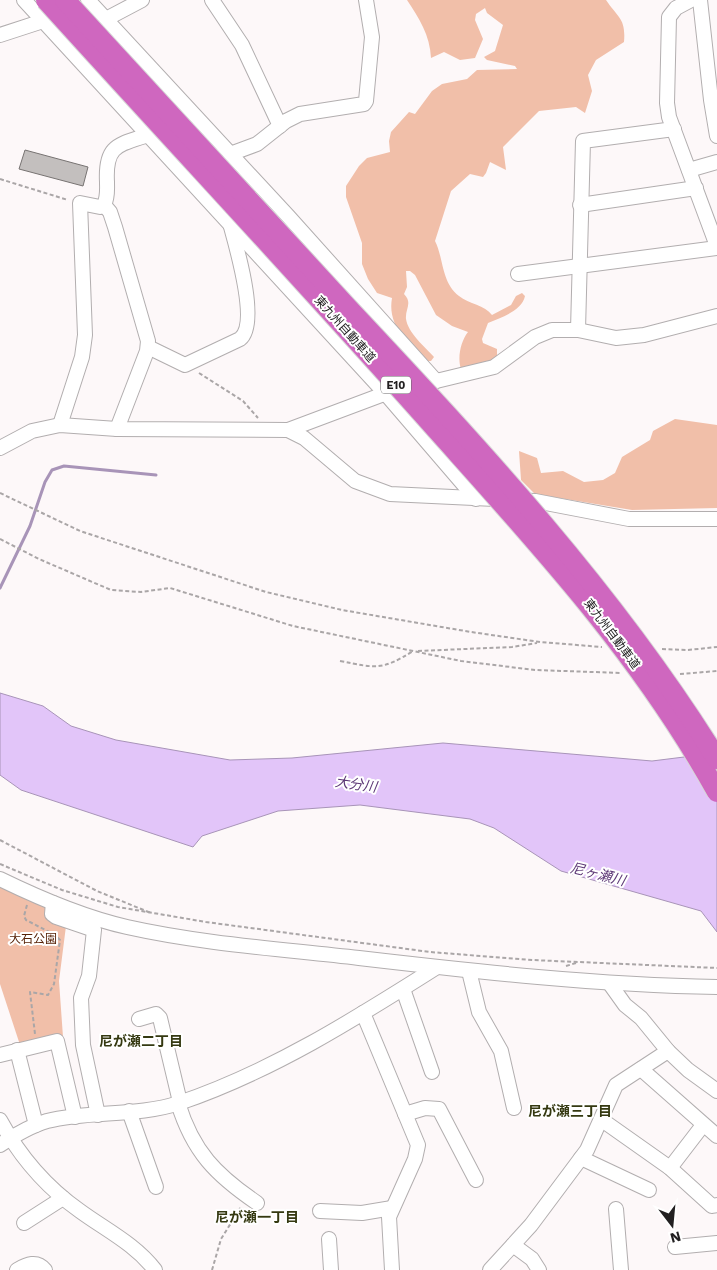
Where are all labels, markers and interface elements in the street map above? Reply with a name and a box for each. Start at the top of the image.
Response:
street label: 東九州自動車道 [312,293,378,365]
road number: E10 [381,376,411,394]
street label: 東九州自動車道 [581,596,643,672]
water label: 大分川 [334,773,380,795]
water label: 尼ヶ瀬川 [569,859,629,889]
park label: 大石公園 [9,932,57,946]
district label: 尼が瀬二丁目 [99,1033,183,1049]
district label: 尼が瀬三丁目 [528,1103,612,1119]
north arrow [647,1200,697,1250]
district label: 尼が瀬一丁目 [215,1209,299,1225]
text: N [668,1228,683,1247]

